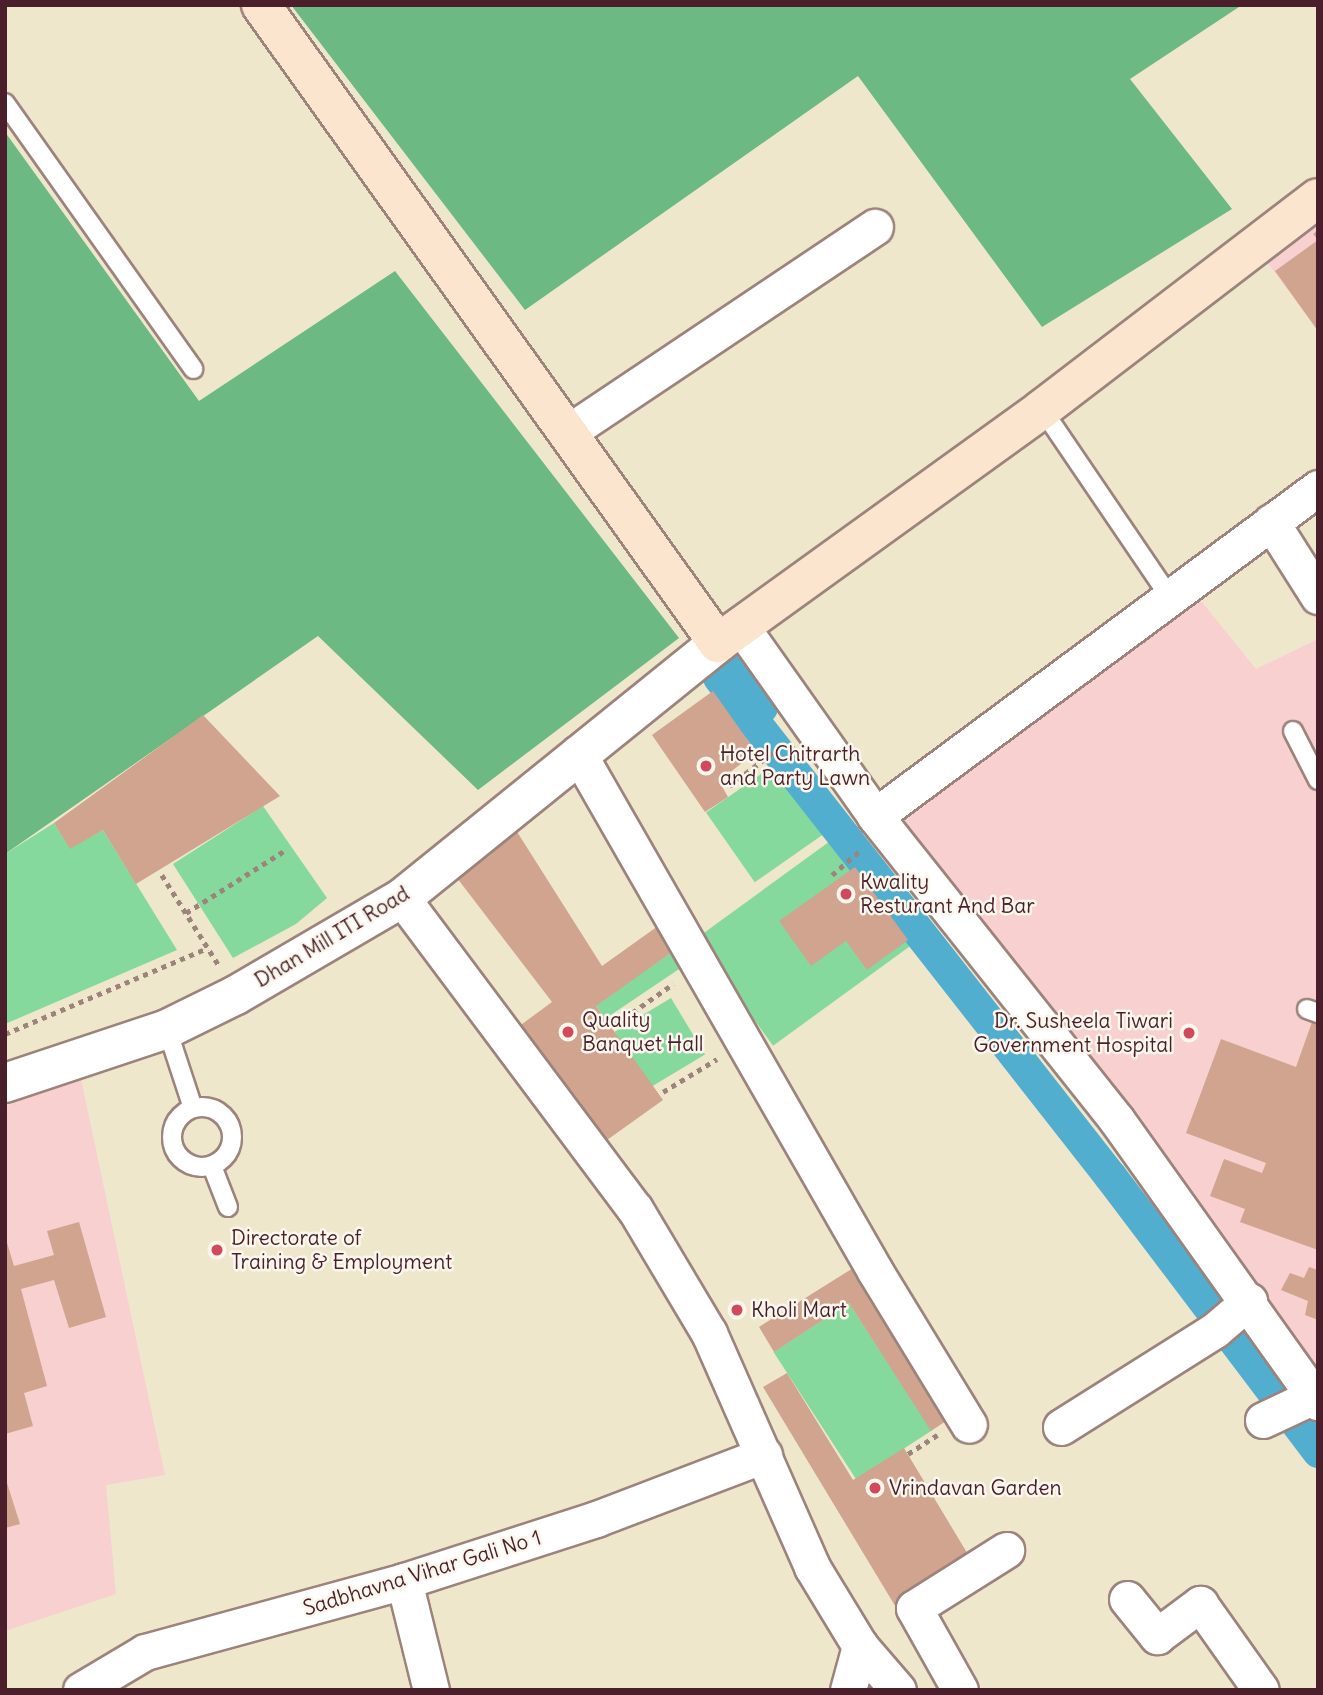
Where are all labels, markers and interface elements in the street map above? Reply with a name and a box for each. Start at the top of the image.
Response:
place label: Hotel Chitrarth and Party Lawn [720,741,870,791]
marker: Hotel Chitrarth and Party Lawn [698,758,714,774]
place label: Kwality Resturant And Bar [860,869,1035,919]
street label: Dhan Mill ITI Road [250,881,414,993]
marker: Kwality Resturant And Bar [838,886,854,902]
place label: Quality Banquet Hall [582,1007,704,1057]
place label: Dr. Susheela Tiwari Government Hospital [973,1008,1173,1058]
marker: Dr. Susheela Tiwari Government Hospital [1179,1023,1199,1043]
marker: Quality Banquet Hall [560,1024,576,1040]
place label: Directorate of Training & Employment [231,1225,452,1275]
marker: Directorate of Training & Employment [209,1242,225,1258]
place label: Kholi Mart [751,1297,847,1323]
marker: Kholi Mart [729,1302,745,1318]
place label: Vrindavan Garden [889,1475,1062,1501]
marker: Vrindavan Garden [867,1480,883,1496]
street label: Sadbhavna Vihar Gali No 1 [300,1525,544,1621]

